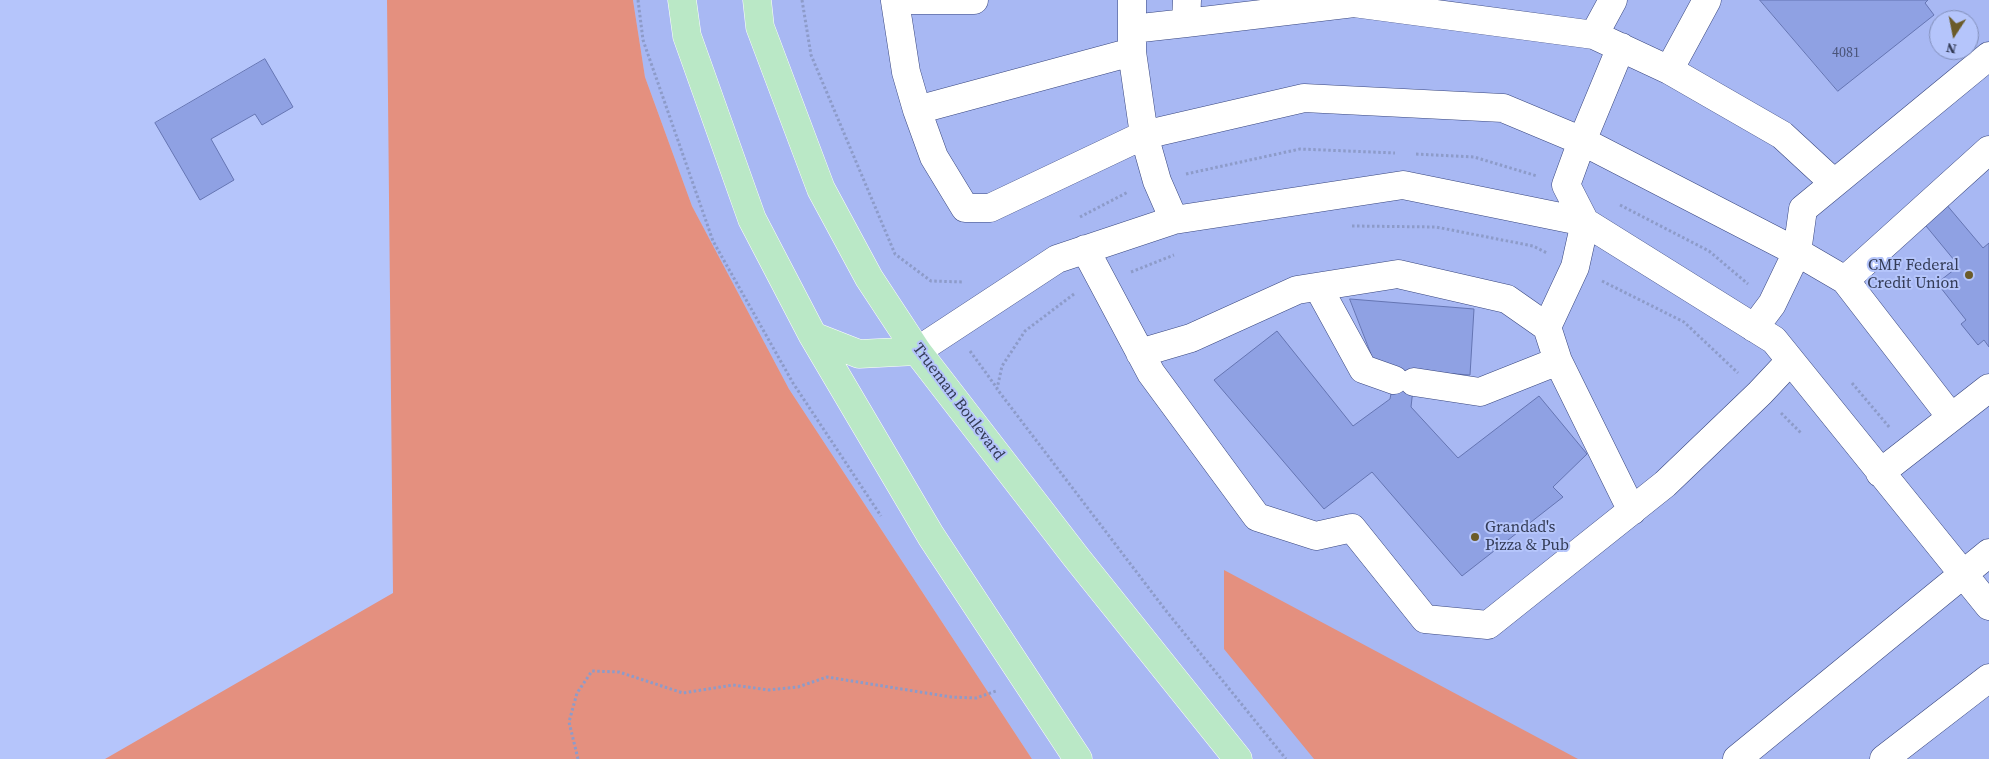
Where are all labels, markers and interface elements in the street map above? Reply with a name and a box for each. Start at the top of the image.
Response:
north arrow [1929,10,1979,60]
text: N [1944,38,1958,60]
house number: 4081 [1832,45,1860,61]
place label: CMF Federal Credit Union [1867,256,1959,294]
marker: CMF Federal Credit Union [1963,269,1975,281]
street label: Trueman Boulevard [908,340,1008,464]
place label: Grandad's Pizza & Pub [1485,518,1569,556]
marker: Grandad's Pizza & Pub [1469,531,1481,543]

